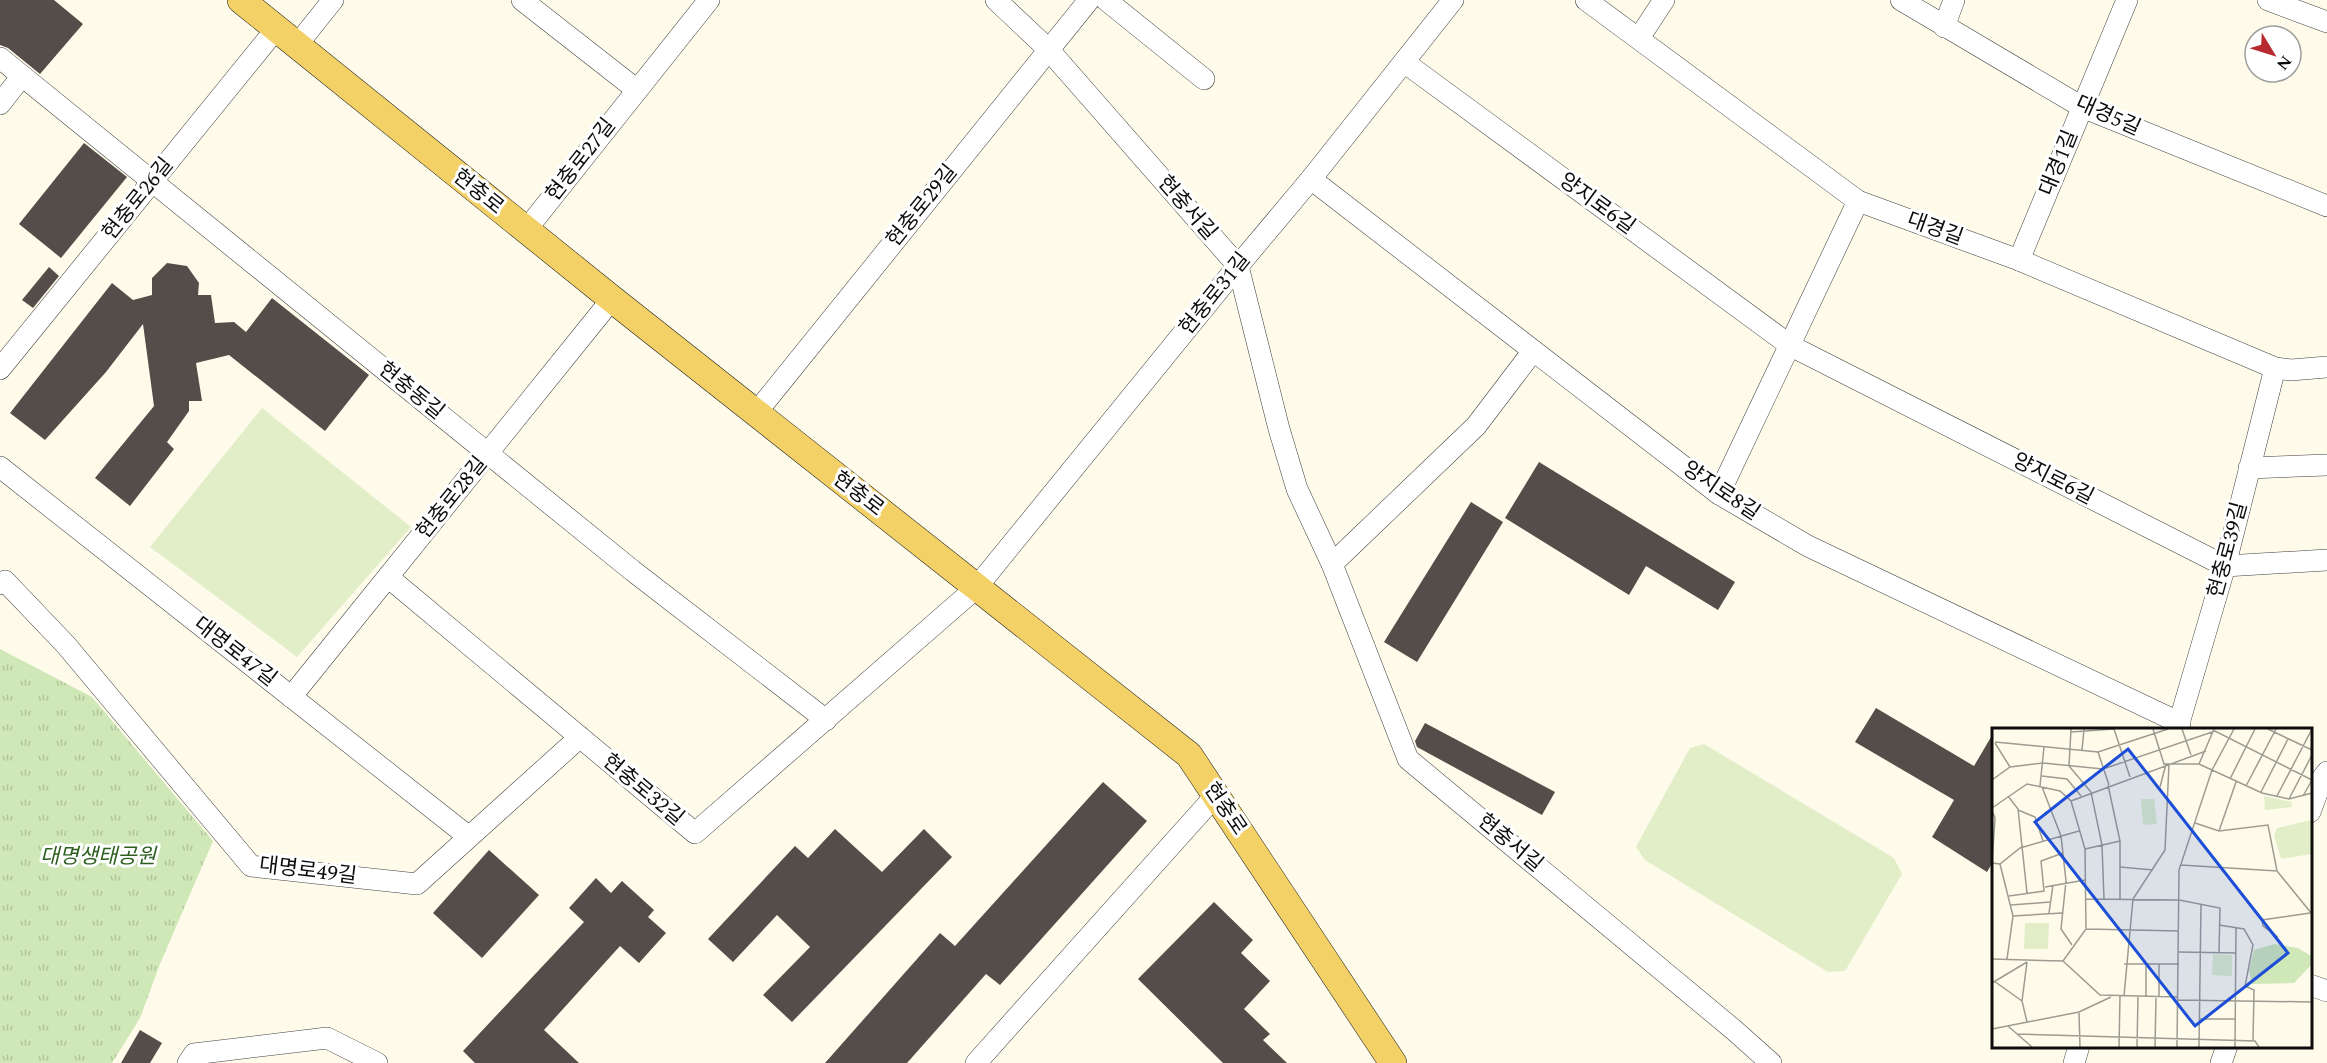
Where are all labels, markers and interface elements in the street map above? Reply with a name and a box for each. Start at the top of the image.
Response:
north arrow [2243,24,2303,84]
text: N [2271,50,2298,75]
street label: 대경5길 [2070,87,2146,145]
street label: 현충로27길 [538,111,624,209]
street label: 대경1길 [2031,125,2087,201]
street label: 현충로26길 [95,151,181,247]
street label: 현충로29길 [879,158,965,254]
street label: 현충로 [445,161,511,223]
street label: 양지로6길 [1552,165,1642,243]
street label: 현충서길 [1150,168,1224,248]
street label: 대경길 [1902,204,1968,254]
street label: 현충로31길 [1172,246,1258,342]
street label: 현충동길 [371,354,451,428]
street label: 양지로6길 [2007,445,2099,513]
street label: 현충로28길 [409,450,495,546]
street label: 양지로8길 [1676,453,1766,529]
street label: 현충로 [825,464,891,524]
street label: 현충로39길 [2200,498,2256,602]
street label: 대명로47길 [186,609,284,695]
inset map [1992,728,2312,1048]
street label: 현충로32길 [595,746,691,834]
street label: 현충로 [1196,776,1254,842]
street label: 현충서길 [1470,806,1550,880]
park label: 대명생태공원 [40,841,158,873]
street label: 대명로49길 [257,849,359,893]

